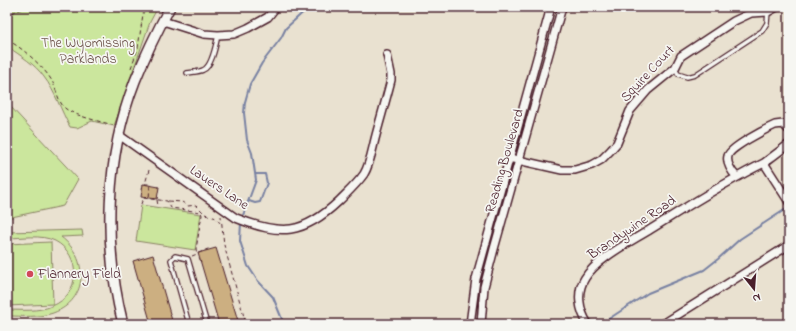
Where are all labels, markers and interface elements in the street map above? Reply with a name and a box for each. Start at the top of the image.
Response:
park label: The Wyomissing Parklands [41,33,135,70]
street label: Squire Court [616,41,680,107]
street label: Reading Boulevard [480,106,531,216]
street label: Lauers Lane [185,160,254,216]
street label: Brandywine Road [583,191,681,267]
place label: Flannery Field [37,264,121,286]
marker: Flannery Field [25,269,35,279]
north arrow [734,269,774,309]
text: N [751,289,763,306]

